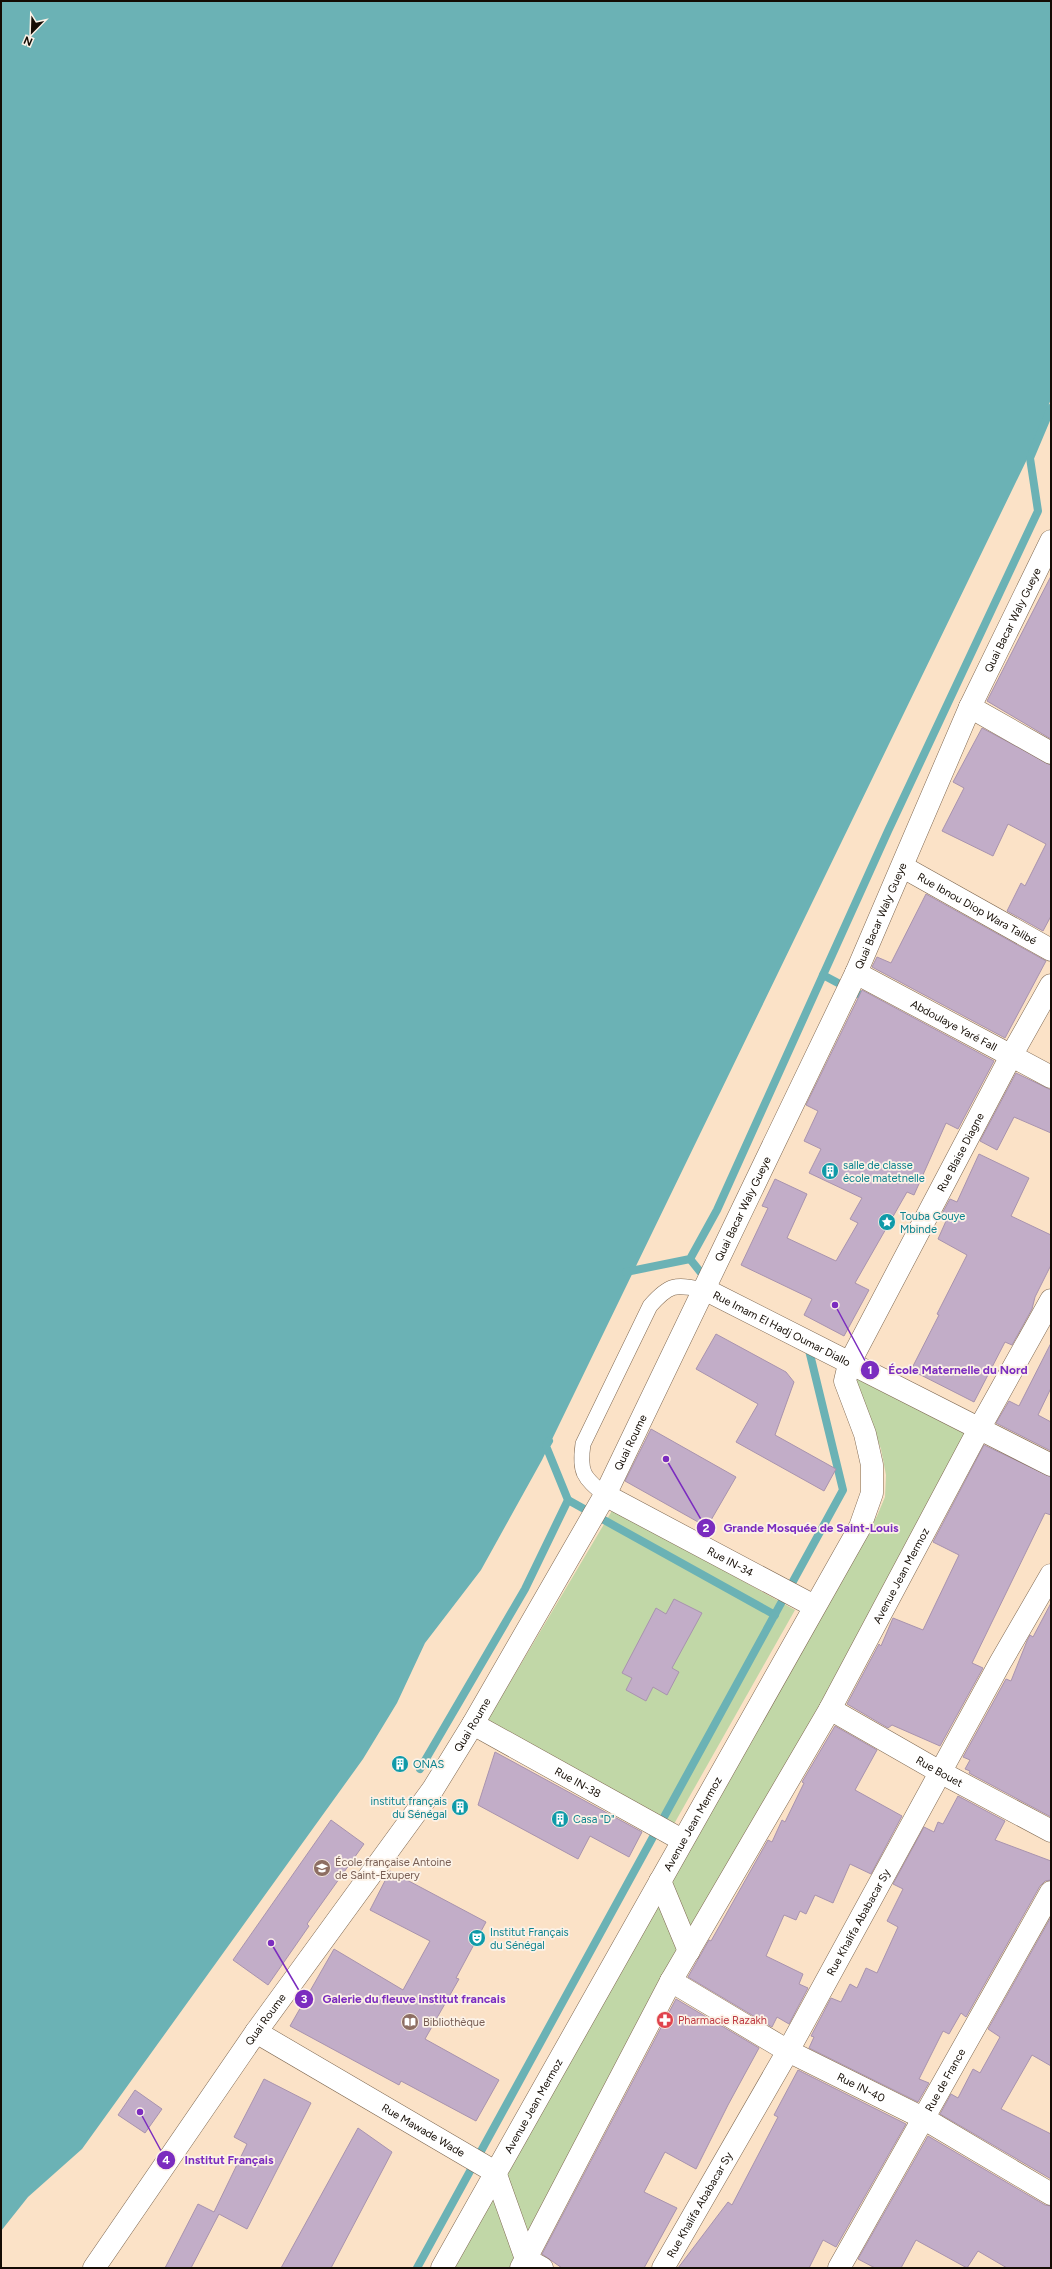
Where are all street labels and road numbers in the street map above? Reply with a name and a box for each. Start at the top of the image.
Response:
street label: Quai Bacar Waly Gueye [981,566,1043,674]
street label: Quai Bacar Waly Gueye [852,860,909,971]
street label: Rue Ibnou Diop Wara Talibé [915,870,1039,947]
street label: Abdoulaye Yaré Fall [909,997,999,1053]
street label: Rue Blaise Diagne [934,1111,986,1194]
street label: Quai Bacar Waly Gueye [712,1154,773,1263]
street label: Rue Imam El Hadj Oumar Diallo [711,1288,853,1369]
street label: Quai Roume [611,1412,649,1472]
street label: Avenue Jean Mermoz [870,1526,932,1626]
street label: Rue IN-34 [705,1544,756,1579]
street label: Quai Roume [451,1696,493,1754]
street label: Rue Bouet [914,1753,965,1789]
street label: Rue IN-38 [553,1764,603,1800]
street label: Avenue Jean Mermoz [661,1774,724,1873]
street label: Rue Khalifa Ababacar Sy [824,1867,893,1978]
street label: Quai Roume [242,1991,288,2048]
street label: Rue de France [922,2046,968,2114]
street label: Avenue Jean Mermoz [502,2056,565,2156]
street label: Rue IN-40 [835,2070,887,2105]
street label: Rue Mawade Wade [379,2101,467,2159]
street label: Rue Khalifa Ababacar Sy [664,2149,735,2260]

